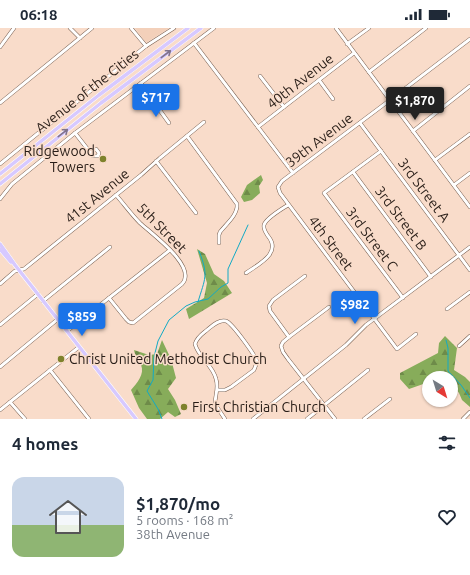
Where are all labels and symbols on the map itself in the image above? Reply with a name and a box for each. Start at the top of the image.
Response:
street label: Avenue of the Cities [32,46,142,136]
one-way arrow [161,50,172,58]
street label: 40th Avenue [264,50,336,112]
pin: $717 [132,84,180,118]
pin: $1,870 [382,87,448,121]
street label: 39th Avenue [282,110,356,170]
one-way arrow [57,129,68,137]
place label: Ridgewood Towers [23,143,95,175]
marker: Ridgewood Towers [98,154,108,164]
street label: 3rd Street A [395,155,453,225]
street label: 41st Avenue [62,165,132,227]
street label: 3rd Street B [372,183,430,253]
street label: 5th Street [134,200,191,257]
street label: 3rd Street C [343,204,401,274]
street label: 4th Street [305,213,357,274]
pin: $982 [331,291,379,325]
pin: $859 [58,303,106,337]
place label: Christ United Methodist Church [69,351,267,367]
marker: Christ United Methodist Church [56,354,66,364]
north arrow [422,371,458,407]
place label: First Christian Church [192,399,326,415]
marker: First Christian Church [179,402,189,412]

